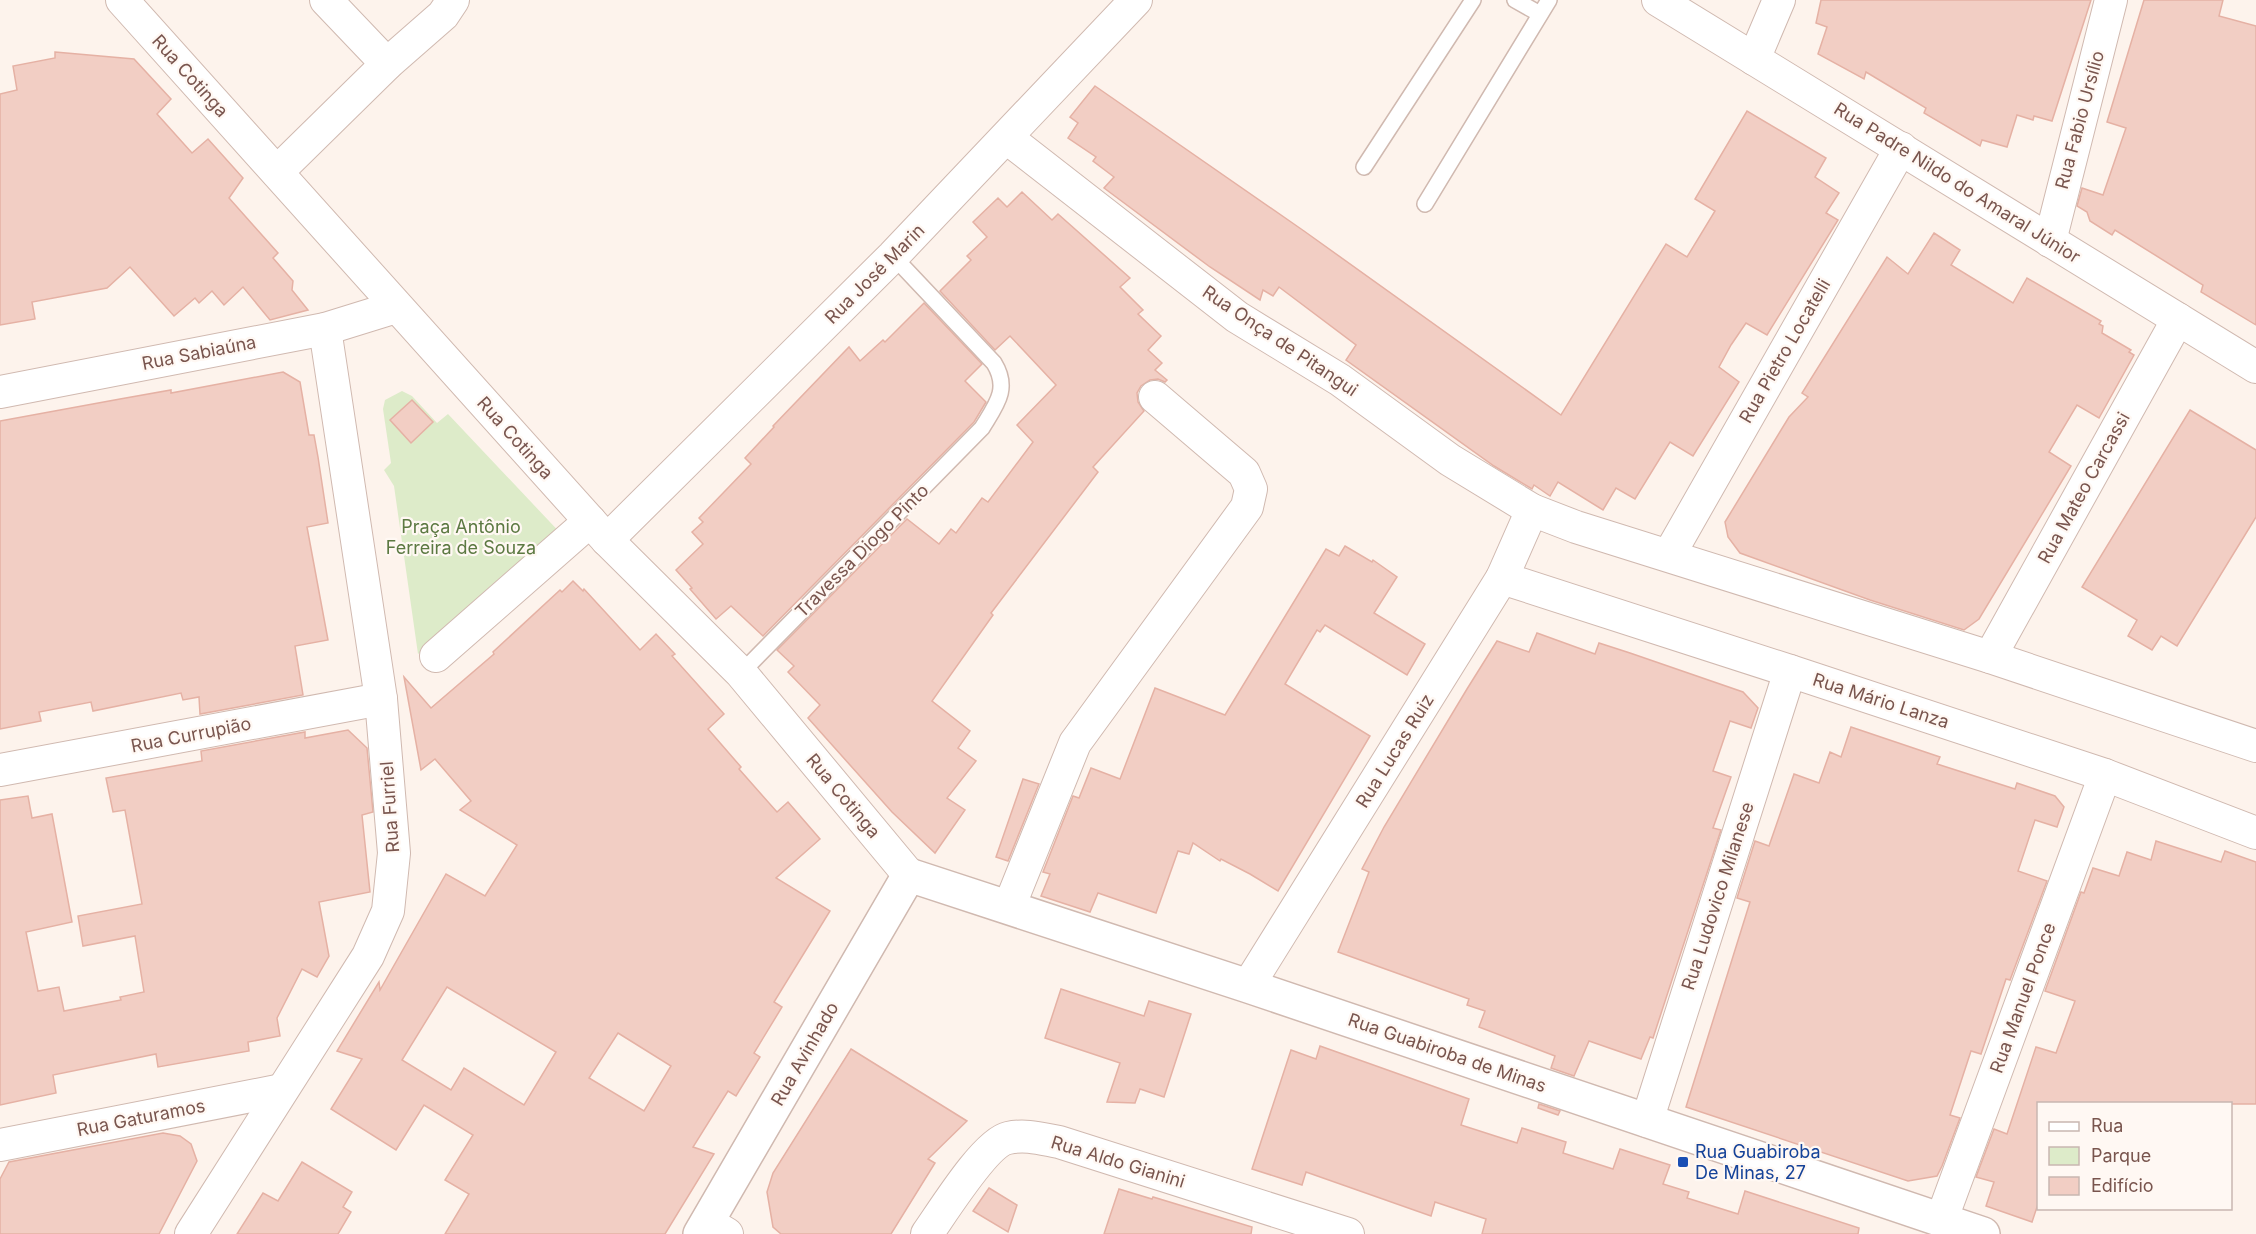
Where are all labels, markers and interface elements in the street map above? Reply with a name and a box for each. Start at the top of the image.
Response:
street label: Rua Cotinga [148,30,233,121]
street label: Rua Fabio Ursílio [2051,48,2108,191]
street label: Rua Padre Nildo do Amaral Júnior [1830,98,2084,267]
street label: Rua José Marin [821,220,929,328]
street label: Rua Pietro Locatelli [1735,275,1834,426]
street label: Rua Onça de Pitangui [1199,281,1362,400]
street label: Rua Sabiaúna [140,331,258,374]
street label: Rua Cotinga [473,392,558,483]
street label: Rua Mateo Carcassi [2033,409,2134,567]
street label: Travessa Diogo Pinto [791,480,933,622]
park label: Praça Antônio Ferreira de Souza [386,516,536,558]
street label: Rua Mário Lanza [1810,669,1952,732]
street label: Rua Lucas Ruiz [1351,690,1438,811]
street label: Rua Currupião [129,713,253,756]
street label: Rua Cotinga [802,749,885,842]
street label: Rua Furriel [376,761,403,853]
street label: Rua Ludovico Milanese [1677,799,1758,993]
street label: Rua Manuel Ponce [1986,920,2060,1076]
street label: Rua Avinhado [766,998,843,1109]
street label: Rua Guabiroba de Minas [1345,1009,1549,1096]
street label: Rua Gaturamos [75,1095,207,1140]
legend [2037,1102,2232,1210]
text: Rua [2091,1115,2123,1136]
street label: Rua Aldo Gianini [1049,1131,1188,1192]
place label: Rua Guabiroba De Minas, 27 [1695,1141,1821,1183]
text: Parque [2091,1145,2151,1166]
marker: Rua Guabiroba De Minas, 27 [1676,1155,1690,1169]
text: Edifício [2091,1175,2154,1196]

